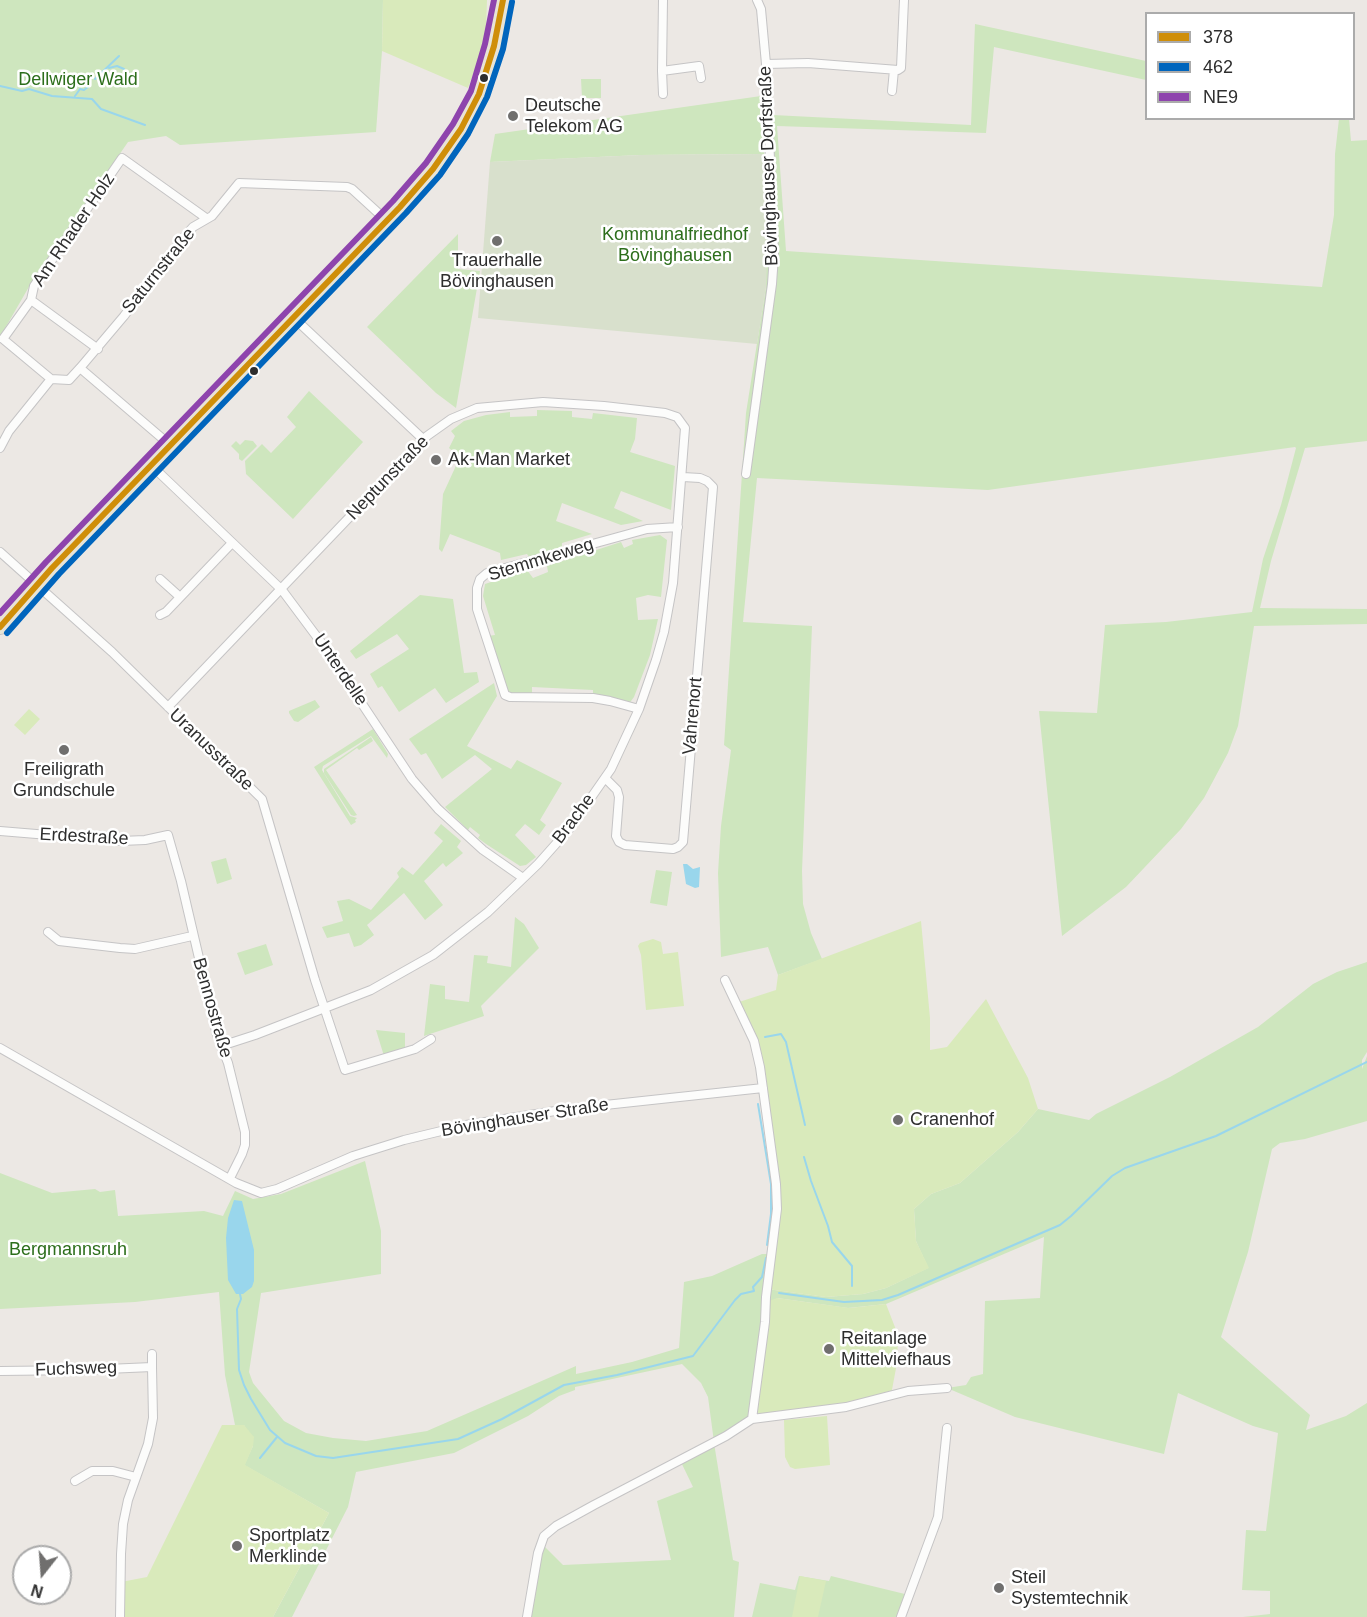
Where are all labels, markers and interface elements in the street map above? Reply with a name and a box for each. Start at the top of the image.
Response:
legend [1145,12,1355,120]
text: 378 [1203,27,1233,47]
text: 462 [1203,57,1233,77]
street label: Bövinghauser Dorfstraße [755,66,783,266]
park label: Dellwiger Wald [18,69,138,91]
unlabelled marker [478,72,490,84]
text: NE9 [1203,87,1238,107]
place label: Deutsche Telekom AG [525,95,623,138]
marker: Deutsche Telekom AG [506,109,520,123]
street label: Am Rhader Holz [28,169,120,291]
street label: Saturnstraße [118,224,200,318]
park label: Kommunalfriedhof Bövinghausen [602,224,748,266]
marker: Trauerhalle Bövinghausen [490,234,504,248]
place label: Trauerhalle Bövinghausen [440,250,554,292]
unlabelled marker [248,365,260,377]
street label: Neptunstraße [342,431,434,525]
place label: Ak-Man Market [448,449,570,471]
marker: Ak-Man Market [429,453,443,467]
street label: Stemmkeweg [486,534,596,586]
street label: Unterdelle [308,630,372,710]
street label: Vahrenort [679,676,707,756]
street label: Uranusstraße [164,704,258,796]
marker: Freiligrath Grundschule [57,743,71,757]
place label: Freiligrath Grundschule [13,759,115,802]
street label: Brache [548,790,600,848]
street label: Erdestraße [39,824,129,850]
street label: Bennostraße [187,955,237,1061]
street label: Bövinghauser Straße [440,1094,610,1142]
place label: Cranenhof [910,1109,994,1131]
marker: Cranenhof [891,1113,905,1127]
park label: Bergmannsruh [9,1239,127,1261]
place label: Reitanlage Mittelviefhaus [841,1328,951,1370]
marker: Reitanlage Mittelviefhaus [822,1342,836,1356]
street label: Fuchsweg [35,1357,117,1381]
place label: Sportplatz Merklinde [249,1525,330,1568]
marker: Sportplatz Merklinde [230,1539,244,1553]
north arrow [12,1545,72,1605]
place label: Steil Systemtechnik [1011,1567,1128,1610]
text: N [29,1581,45,1601]
marker: Steil Systemtechnik [992,1581,1006,1595]

